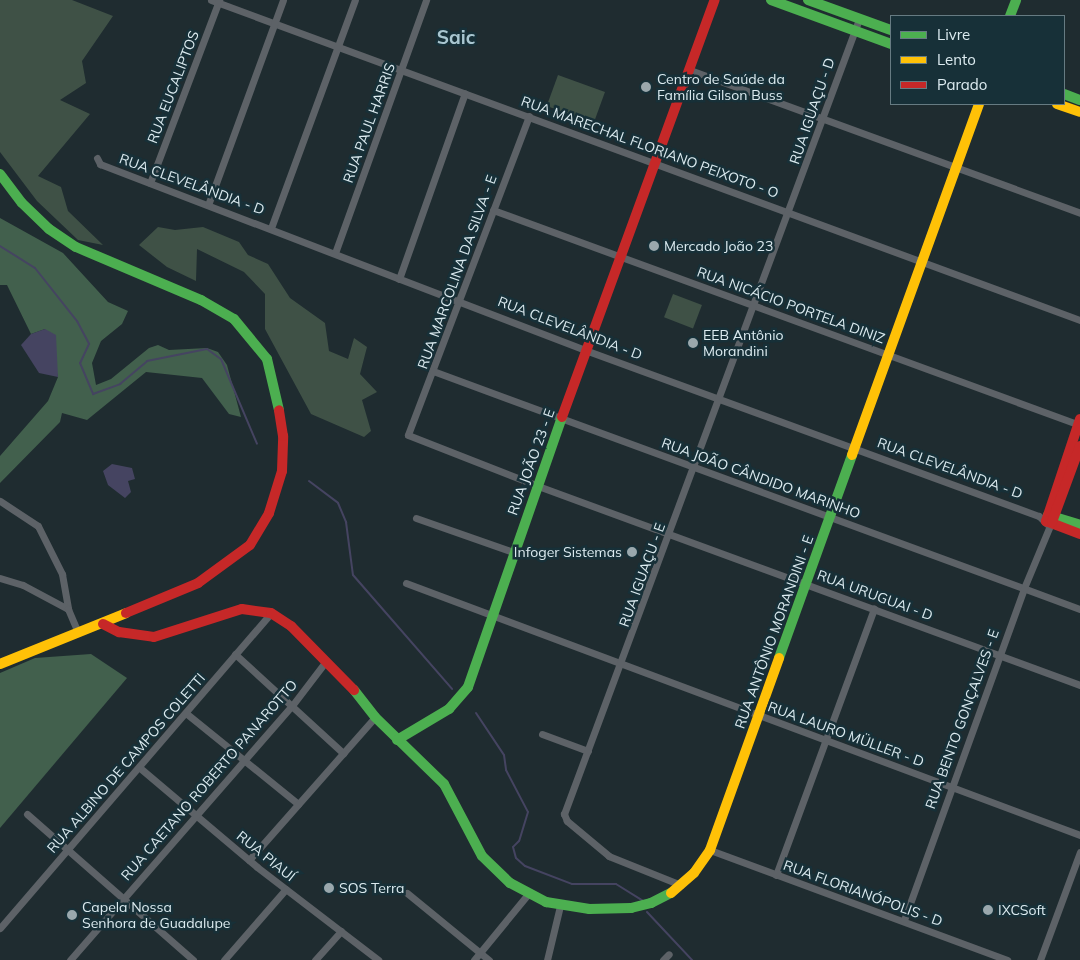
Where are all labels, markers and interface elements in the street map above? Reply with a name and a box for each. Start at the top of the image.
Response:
legend [890,15,1065,105]
text: Livre [937,25,970,44]
district label: Saic [437,27,475,49]
street label: RUA EUCALIPTOS [144,28,202,146]
text: Lento [937,50,976,69]
street label: RUA IGUAÇU - D [786,56,838,166]
street label: RUA PAUL HARRIS [339,61,399,185]
place label: Centro de Saúde da Família Gilson Buss [657,71,785,104]
text: Parado [937,75,987,94]
marker: Centro de Saúde da Família Gilson Buss [639,80,653,94]
street label: RUA MARECHAL FLORIANO PEIXOTO - O [519,92,781,202]
street label: RUA CLEVELÂNDIA - D [117,150,267,218]
street label: RUA MARCOLINA DA SILVA - E [414,173,500,371]
place label: Mercado João 23 [664,238,773,254]
marker: Mercado João 23 [648,240,660,252]
street label: RUA NICÁCIO PORTELA DINIZ [695,263,887,347]
street label: RUA CLEVELÂNDIA - D [495,293,645,363]
place label: EEB Antônio Morandini [703,327,783,360]
marker: EEB Antônio Morandini [687,337,699,349]
street label: RUA JOÃO 23 - E [504,407,558,517]
street label: RUA JOÃO CÂNDIDO MARINHO [659,434,863,522]
street label: RUA CLEVELÂNDIA - D [875,434,1025,502]
street label: RUA IGUAÇU - E [615,521,669,629]
street label: RUA ANTÔNIO MORANDINI - E [731,533,817,731]
place label: Infoger Sistemas [514,544,622,560]
marker: Infoger Sistemas [626,546,638,558]
street label: RUA URUGUAI - D [815,566,935,624]
street label: RUA BENTO GONÇALVES - E [922,627,1002,811]
street label: RUA ALBINO DE CAMPOS COLETTI [43,670,209,856]
street label: RUA CAETANO ROBERTO PANAROTTO [117,676,301,884]
street label: RUA LAURO MÜLLER - D [766,698,926,770]
street label: RUA PIAUÍ [233,827,299,885]
street label: RUA FLORIANÓPOLIS - D [781,856,945,930]
place label: SOS Terra [339,880,404,896]
marker: SOS Terra [323,882,335,894]
place label: Capela Nossa Senhora de Guadalupe [82,899,230,932]
place label: IXCSoft [998,902,1046,918]
marker: IXCSoft [982,904,994,916]
marker: Capela Nossa Senhora de Guadalupe [66,909,78,921]

